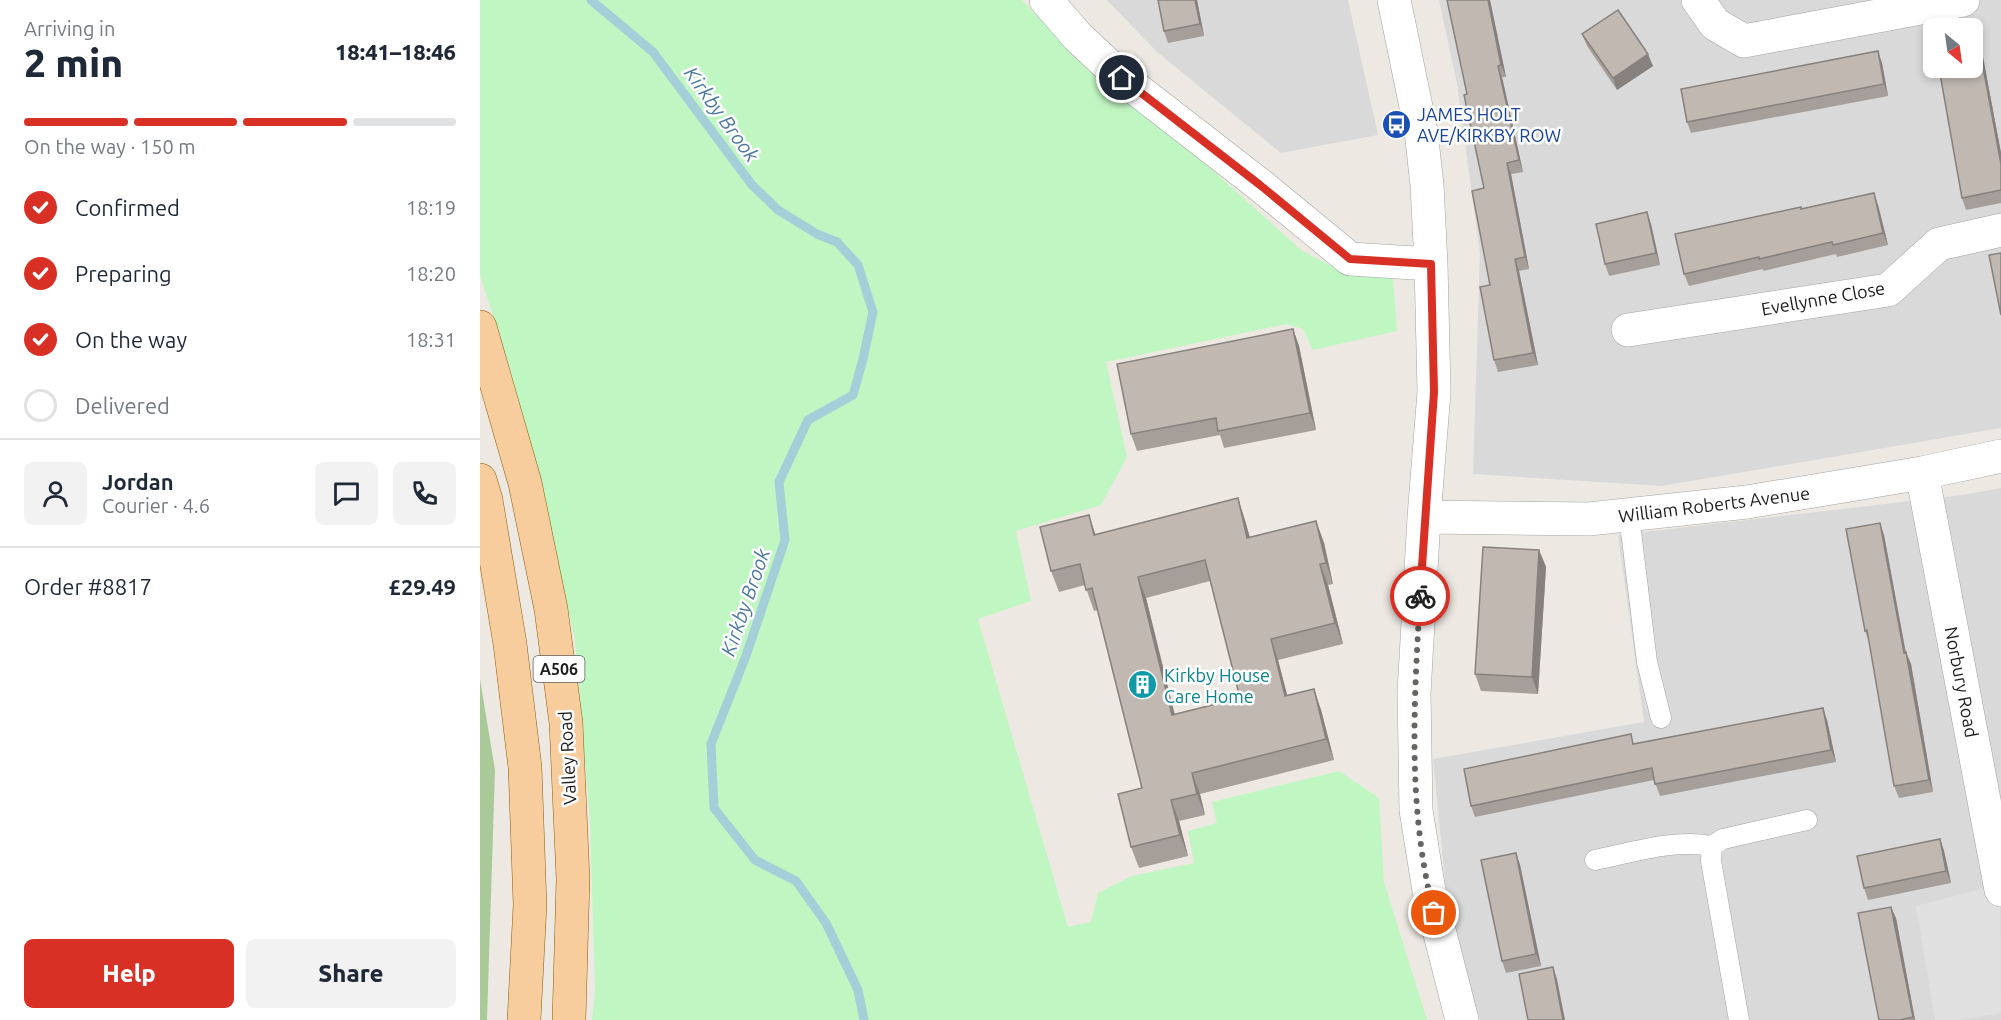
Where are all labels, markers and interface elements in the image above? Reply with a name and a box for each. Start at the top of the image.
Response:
text: Arriving in [24,17,115,40]
north arrow [1923,18,1983,78]
map controls [1923,18,1983,78]
text: 18:41–18:46 [335,39,456,64]
text: 2 min [24,41,123,84]
pin [1096,52,1147,103]
icon: home [1105,61,1138,94]
water label: Kirkby Brook [680,62,765,167]
place label: JAMES HOLT AVE/KIRKBY ROW [1417,104,1562,145]
bus stop icon: JAMES HOLT AVE/KIRKBY ROW [1380,108,1412,140]
text: On the way · 150 m [24,135,196,158]
icon: check [24,191,57,224]
text: Confirmed [75,195,180,220]
text: 18:19 [406,196,456,219]
icon: check [24,257,57,290]
text: Preparing [75,261,172,286]
text: 18:20 [406,262,456,285]
street label: Evellynne Close [1760,277,1886,319]
icon: check [24,323,57,356]
text: On the way [75,327,187,352]
text: 18:31 [406,328,456,351]
text: Delivered [75,393,170,418]
button: person [24,462,87,525]
button: chat [315,462,378,525]
button: phone [393,462,456,525]
text: Jordan [102,469,174,494]
street label: William Roberts Avenue [1617,482,1811,526]
text: Courier · 4.6 [102,494,210,517]
water label: Kirkby Brook [716,545,774,659]
courier [1390,566,1450,626]
text: Order #8817 [24,574,152,599]
text: £29.49 [389,574,456,599]
icon: bike [1404,580,1437,613]
street label: Norbury Road [1941,625,1983,739]
road number: A506 [534,656,584,682]
place label: Kirkby House Care Home [1164,665,1270,706]
building icon: Kirkby House Care Home [1127,669,1159,701]
street label: Valley Road [555,711,579,805]
pin [1408,887,1459,938]
icon: bag [1417,896,1450,929]
button: Help [24,939,234,1008]
button: Share [246,939,456,1008]

